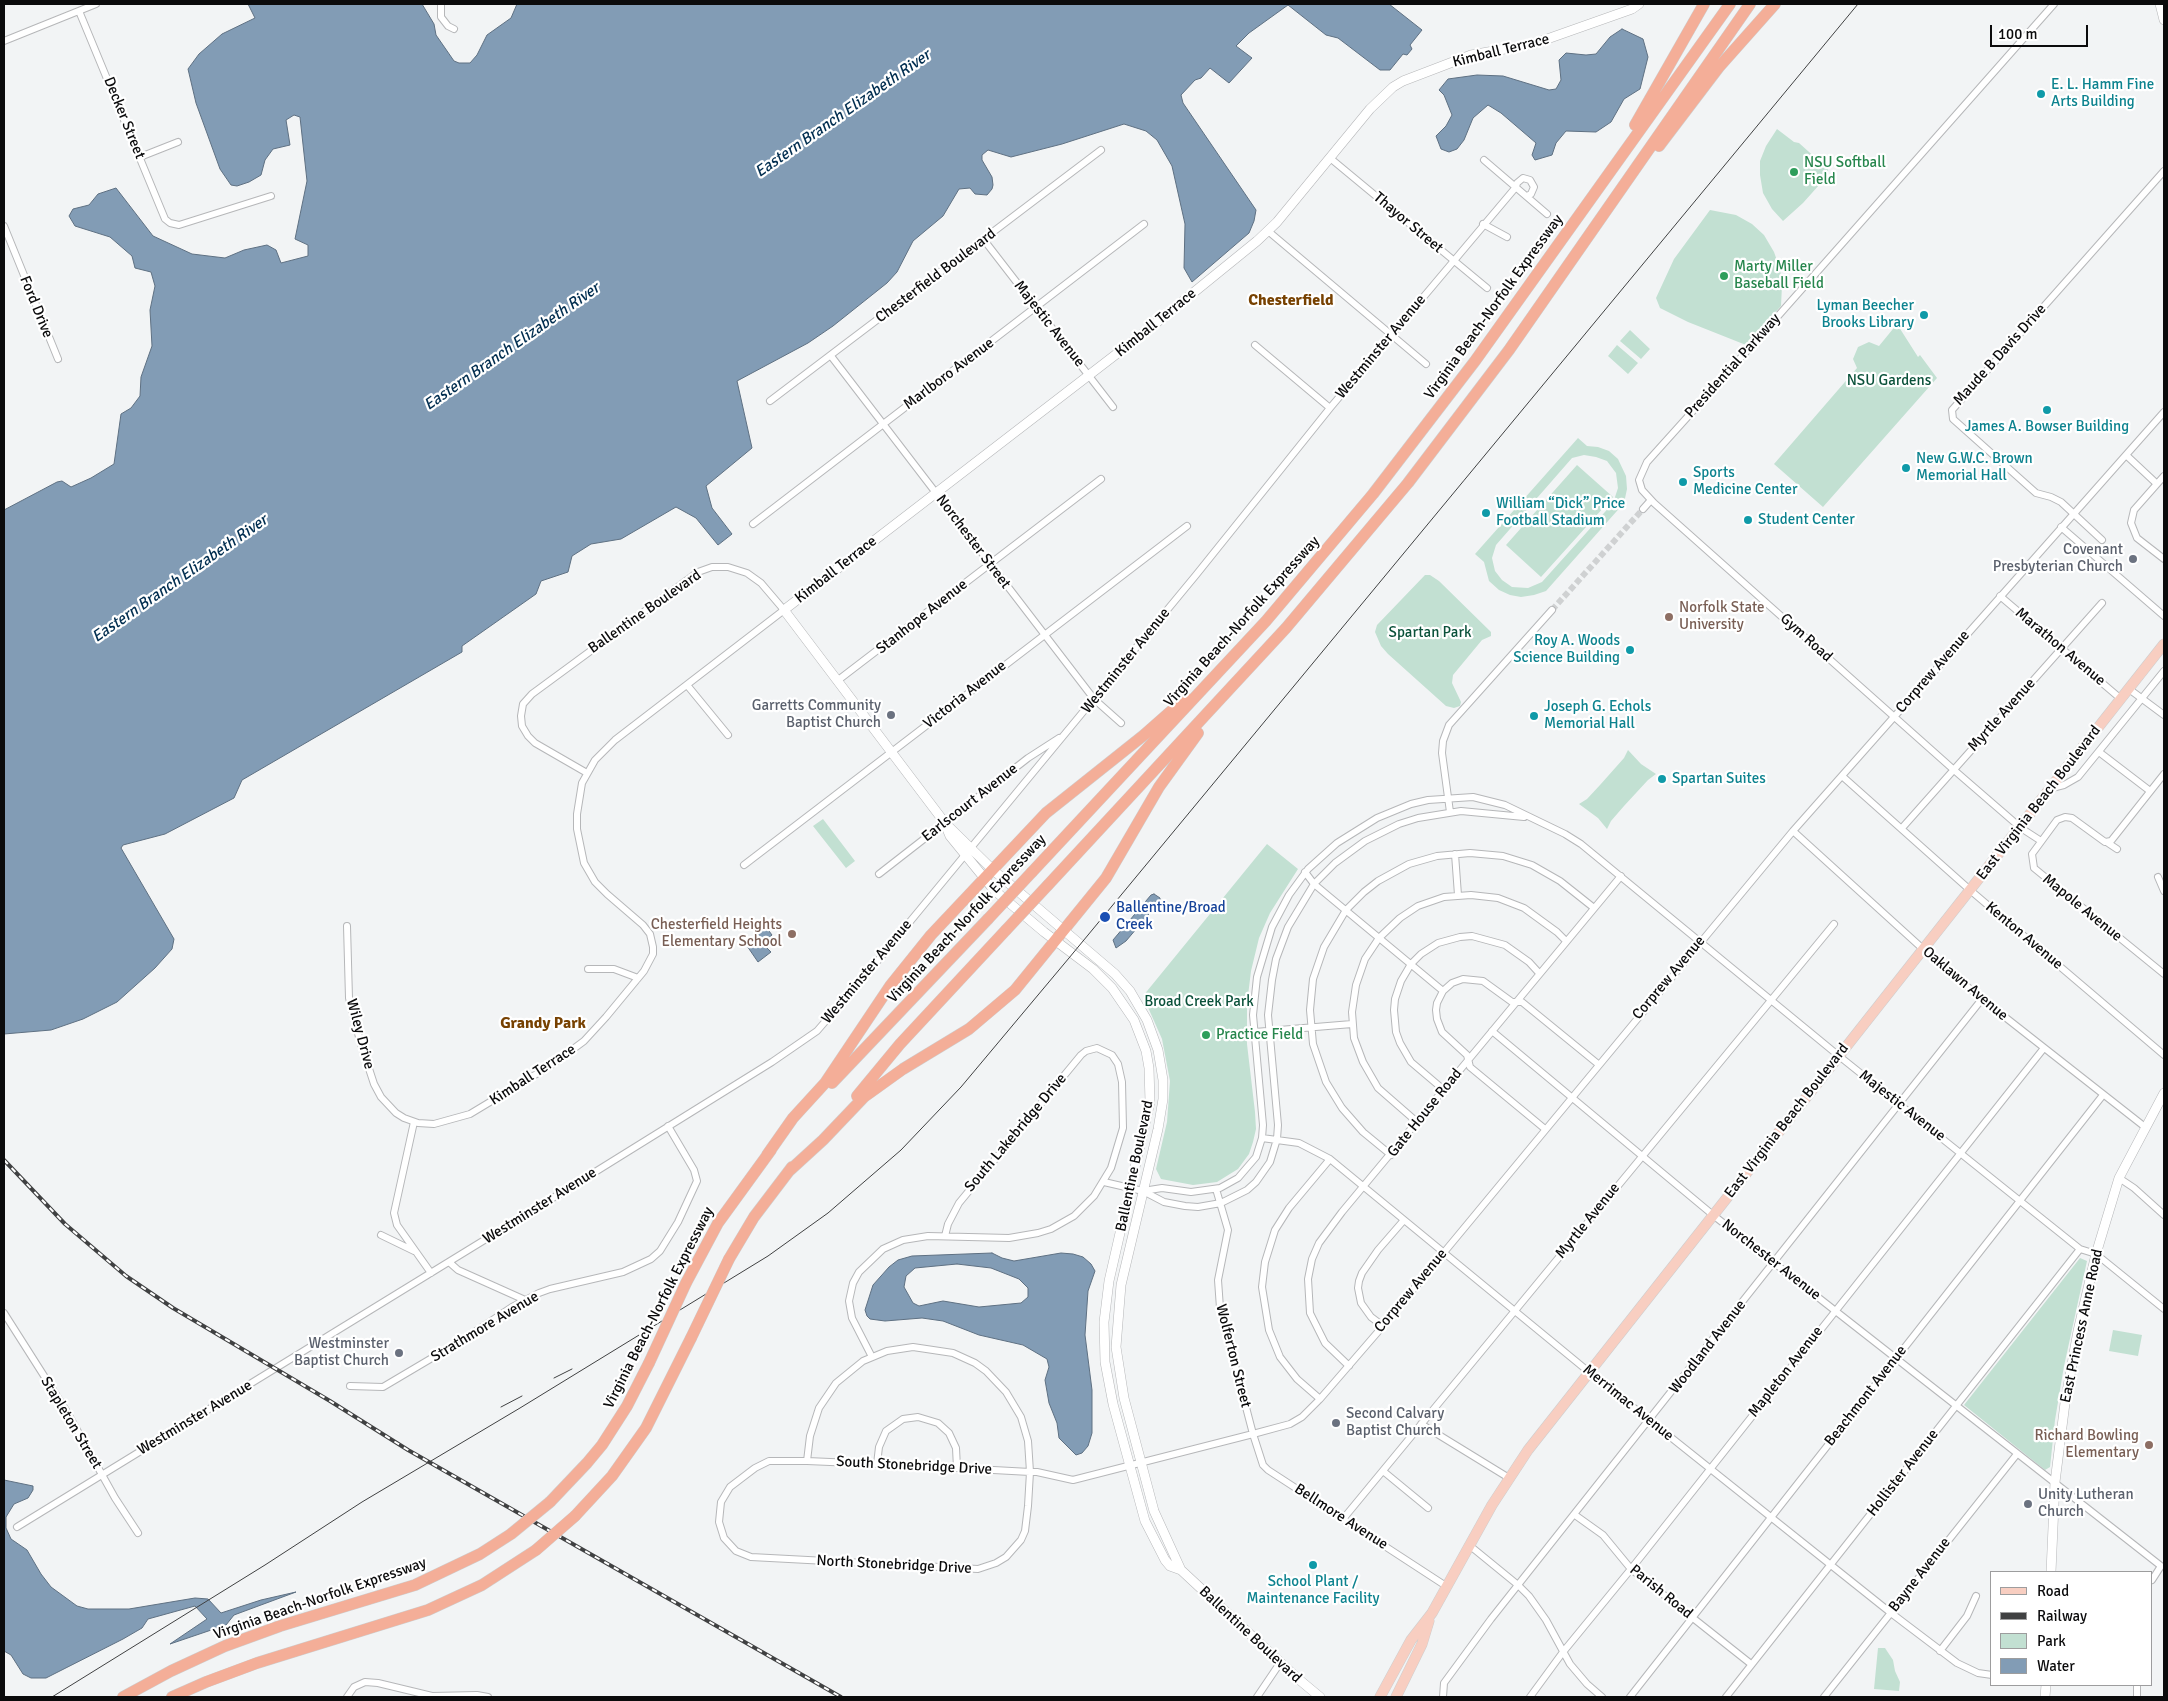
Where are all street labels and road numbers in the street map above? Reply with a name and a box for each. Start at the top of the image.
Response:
street label: Kimball Terrace [1451,30,1551,72]
street label: Decker Street [99,74,149,162]
street label: Thayor Street [1369,189,1447,257]
street label: Virginia Beach-Norfolk Expressway [1421,211,1567,403]
street label: Chesterfield Boulevard [872,225,1000,327]
street label: Ford Drive [15,273,57,341]
street label: Majestic Avenue [1010,277,1088,371]
street label: Kimball Terrace [1112,285,1200,361]
street label: Westminster Avenue [1332,291,1430,403]
street label: Maude B Davis Drive [1950,301,2050,409]
street label: Presidential Parkway [1681,310,1785,422]
street label: Marlboro Avenue [900,334,998,414]
street label: Norchester Street [932,491,1014,593]
street label: Kimball Terrace [791,532,881,608]
street label: Virginia Beach-Norfolk Expressway [1160,533,1324,711]
street label: Ballentine Boulevard [585,566,705,658]
street label: Stanhope Avenue [873,576,971,658]
street label: Marathon Avenue [2011,604,2109,690]
street label: Westminster Avenue [1078,605,1174,717]
street label: Gym Road [1776,610,1836,666]
street label: Corprew Avenue [1892,627,1974,717]
street label: Victoria Avenue [920,657,1010,733]
street label: Myrtle Avenue [1964,675,2040,755]
street label: East Virginia Beach Boulevard [1973,722,2105,884]
street label: Earlscourt Avenue [918,760,1022,846]
street label: Virginia Beach-Norfolk Expressway [884,831,1050,1007]
street label: Mapole Avenue [2038,870,2126,946]
street label: Kenton Avenue [1982,898,2066,974]
street label: Westminster Avenue [818,916,916,1028]
street label: Corprew Avenue [1629,932,1709,1024]
street label: Oaklawn Avenue [1919,943,2011,1025]
street label: Wiley Drive [342,997,378,1071]
street label: Kimball Terrace [487,1040,579,1110]
street label: East Virginia Beach Boulevard [1721,1040,1853,1202]
street label: Gate House Road [1384,1065,1466,1161]
street label: Majestic Avenue [1855,1067,1949,1145]
street label: South Lakebridge Drive [961,1070,1071,1196]
street label: Ballentine Boulevard [1112,1099,1158,1233]
street label: Westminster Avenue [480,1164,600,1248]
street label: Myrtle Avenue [1552,1180,1624,1262]
street label: Virginia Beach-Norfolk Expressway [600,1204,718,1412]
street label: Norchester Avenue [1718,1216,1824,1304]
street label: Corprew Avenue [1371,1245,1451,1337]
street label: East Princess Anne Road [2057,1247,2107,1405]
street label: Strathmore Avenue [428,1288,542,1366]
street label: Woodland Avenue [1666,1297,1750,1397]
street label: Wolferton Street [1211,1302,1255,1410]
street label: Mapleton Avenue [1745,1323,1827,1421]
street label: Beachmont Avenue [1821,1342,1911,1450]
street label: Merrimac Avenue [1579,1361,1677,1445]
street label: Stapleton Street [36,1374,106,1472]
street label: Westminster Avenue [134,1377,256,1459]
street label: Hollister Avenue [1863,1426,1943,1520]
street label: South Stonebridge Drive [836,1453,992,1479]
street label: Bellmore Avenue [1291,1480,1391,1554]
street label: Bayne Avenue [1885,1534,1955,1616]
street label: North Stonebridge Drive [816,1552,972,1578]
street label: Virginia Beach-Norfolk Expressway [211,1554,429,1644]
street label: Parish Road [1626,1561,1696,1623]
street label: Ballentine Boulevard [1195,1583,1305,1687]

